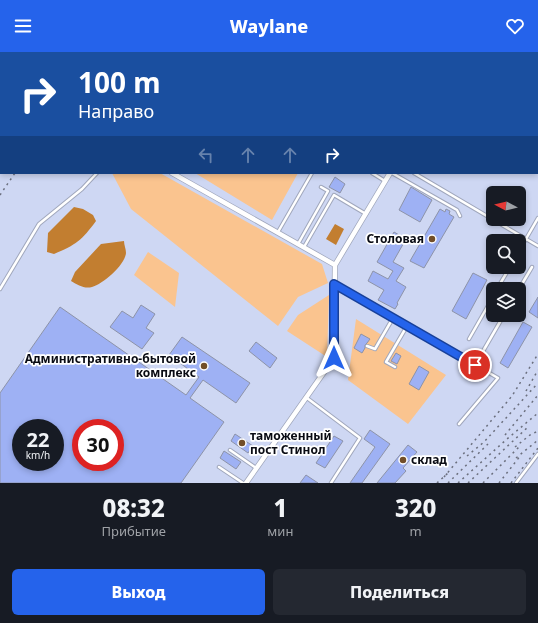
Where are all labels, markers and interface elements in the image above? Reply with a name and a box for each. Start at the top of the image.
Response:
text: Waylane [230,14,308,38]
icon: menu [12,15,34,37]
icon: heart [504,15,526,37]
text: 100 m [78,63,161,101]
icon: right [12,68,64,120]
text: Направо [78,99,154,123]
icon: left [195,144,217,166]
icon: ahead [237,144,259,166]
icon: ahead [279,144,301,166]
icon: right [321,144,343,166]
north arrow [486,186,526,226]
map controls [486,186,526,322]
place label: Столовая [366,230,424,247]
marker: Столовая [427,234,437,244]
button: search [486,234,526,274]
button: layers [486,282,526,322]
position arrow [313,337,355,379]
pin [458,348,492,382]
place label: Административно-бытовой комплекс [25,350,196,381]
icon: arrive [464,354,486,376]
marker: Административно-бытовой комплекс [199,361,209,371]
speed limit sign: 30 [72,419,124,471]
text: 22 [27,426,49,453]
place label: таможенный пост Стинол [250,427,332,458]
marker: таможенный пост Стинол [237,438,247,448]
text: km/h [26,448,50,462]
place label: склад [411,451,447,468]
marker: склад [398,455,408,465]
text: 08:32 [103,491,165,524]
text: 1 [273,491,287,524]
text: 320 [395,491,437,524]
text: Прибытие [101,522,166,540]
text: мин [267,522,293,540]
text: m [410,522,422,540]
button: Выход [12,569,265,615]
button: Поделиться [273,569,526,615]

